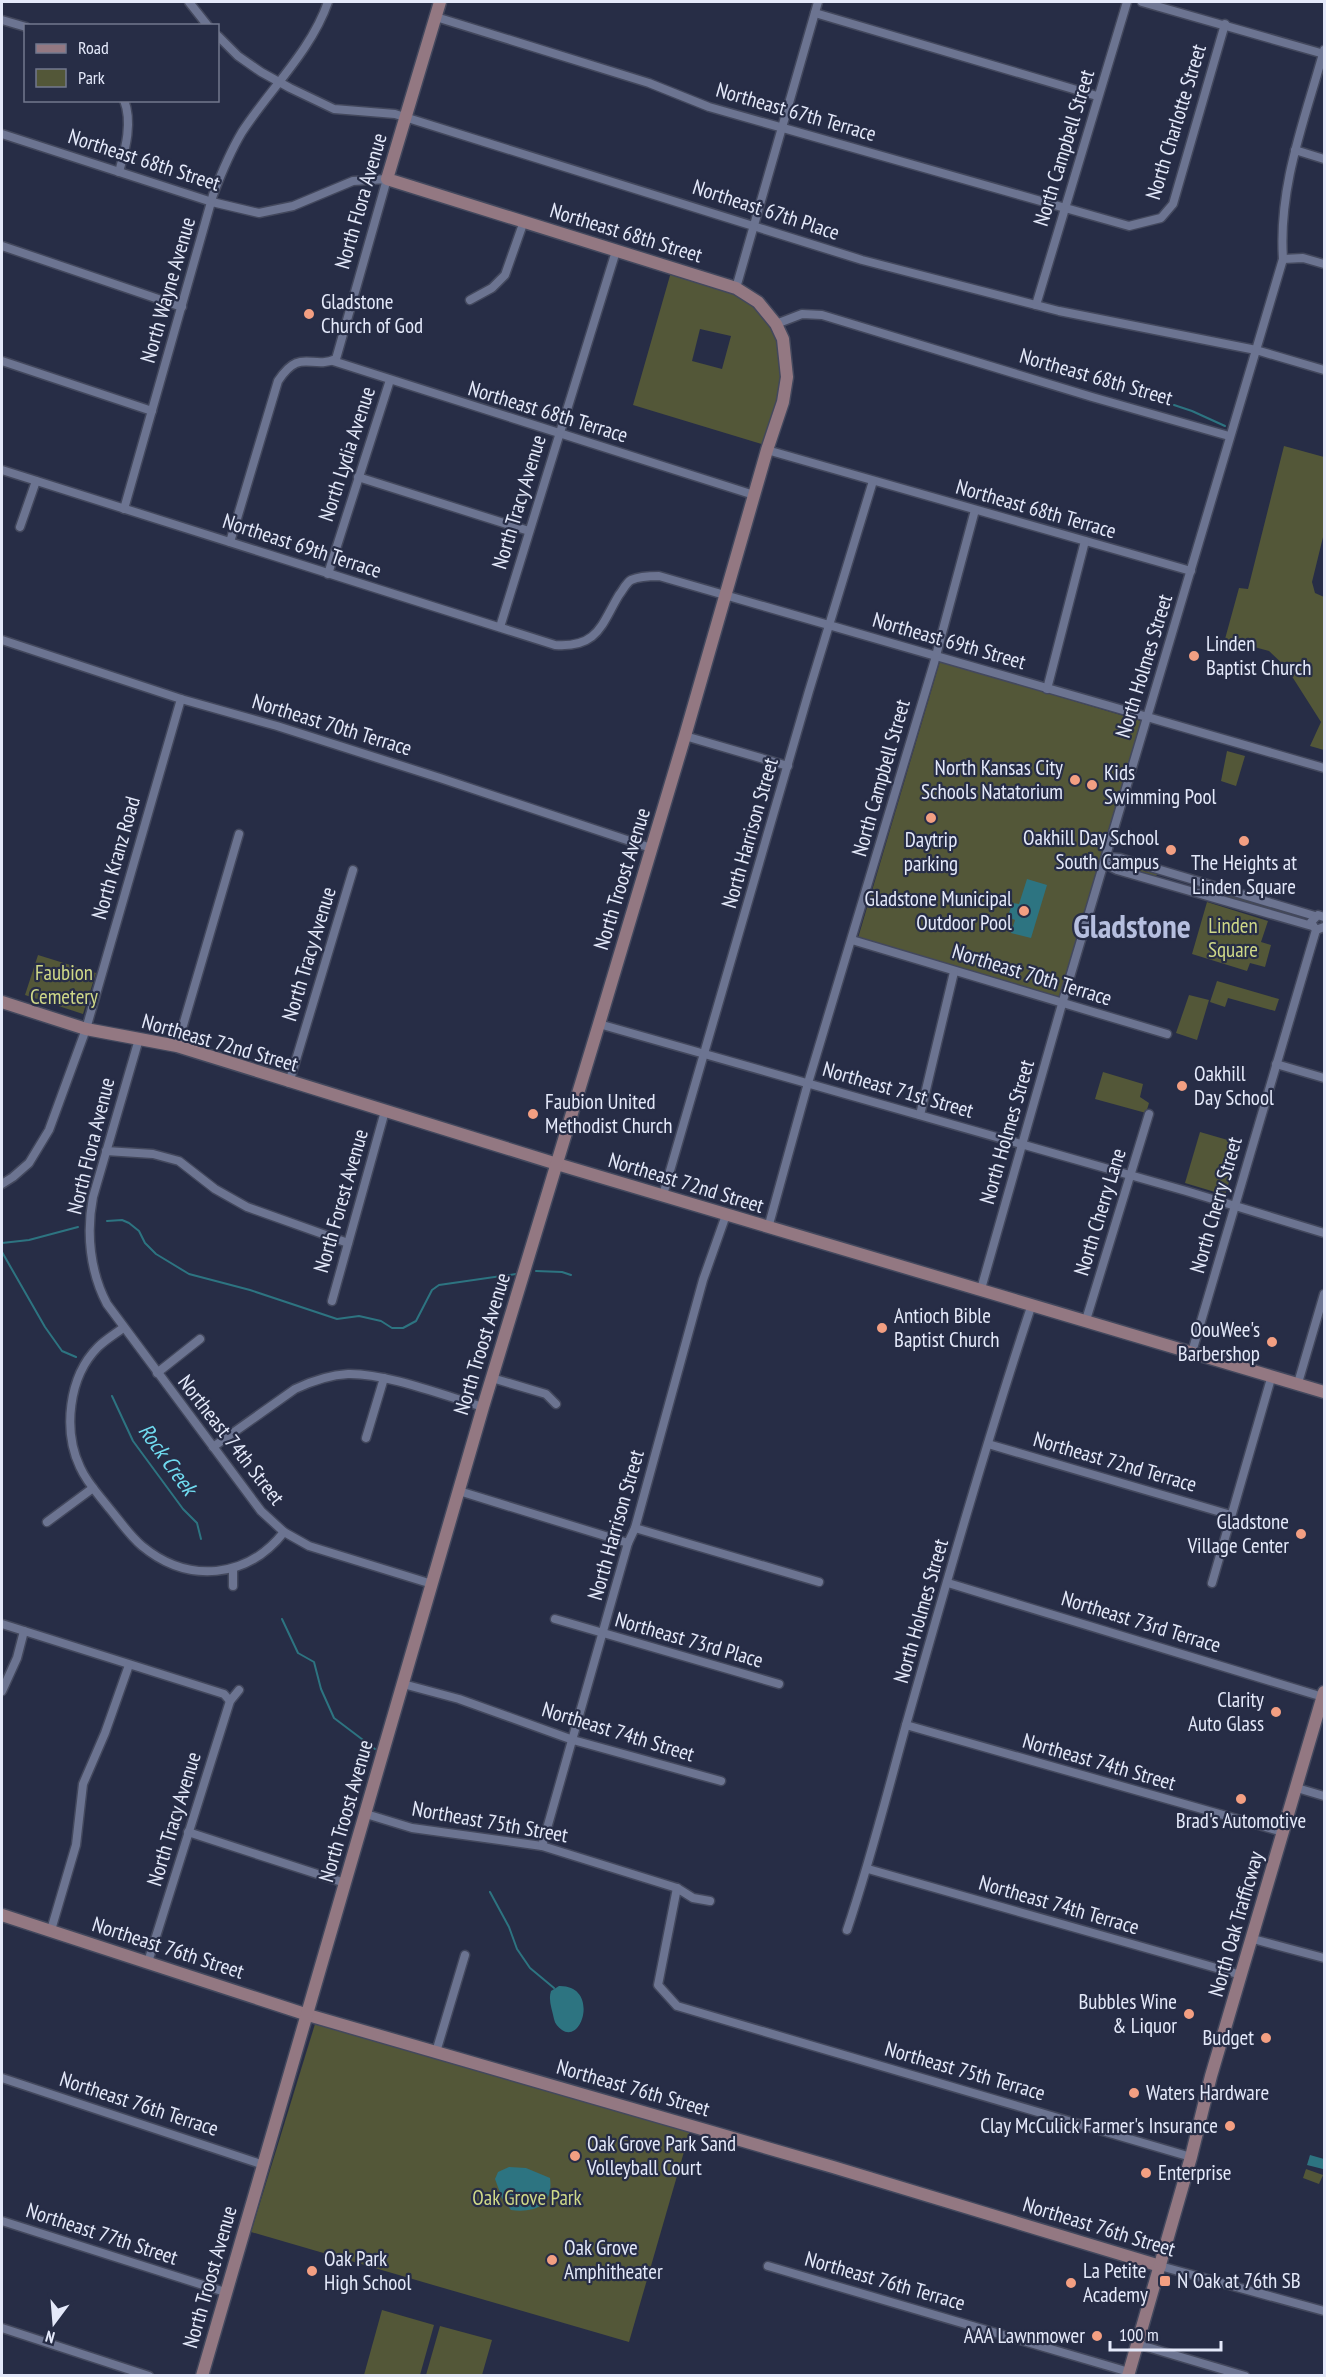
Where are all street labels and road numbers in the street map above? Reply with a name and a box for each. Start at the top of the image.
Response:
street label: North Charlotte Street [1139,41,1212,203]
street label: North Campbell Street [1027,66,1100,229]
street label: Northeast 67th Terrace [713,76,879,147]
street label: Northeast 68th Street [65,122,224,197]
street label: North Flora Avenue [328,130,393,272]
street label: Northeast 67th Place [689,173,843,246]
street label: Northeast 68th Street [547,197,706,269]
street label: North Wayne Avenue [134,214,201,366]
street label: Northeast 68th Street [1017,342,1176,411]
street label: Northeast 68th Terrace [465,374,631,449]
street label: North Lydia Avenue [312,383,381,525]
street label: North Tracy Avenue [485,432,552,572]
street label: Northeast 68th Terrace [953,473,1119,544]
street label: Northeast 69th Terrace [219,507,385,584]
street label: North Holmes Street [1109,591,1178,741]
street label: Northeast 69th Street [870,606,1029,675]
street label: Northeast 70th Terrace [249,687,415,762]
street label: North Campbell Street [845,696,916,860]
street label: North Harrison Street [715,754,784,911]
street label: North Kranz Road [85,793,146,922]
street label: North Troost Avenue [587,805,656,953]
street label: North Tracy Avenue [275,884,342,1024]
street label: Northeast 70th Terrace [949,937,1115,1012]
street label: Northeast 72nd Street [139,1007,302,1078]
street label: Northeast 71st Street [820,1055,977,1124]
street label: North Holmes Street [973,1056,1040,1207]
street label: North Flora Avenue [60,1075,121,1217]
street label: North Forest Avenue [307,1126,374,1276]
street label: North Cherry Street [1183,1133,1248,1276]
street label: North Cherry Lane [1067,1145,1132,1279]
street label: Northeast 72nd Street [605,1146,767,1219]
street label: North Troost Avenue [447,1270,516,1418]
street label: Northeast 74th Street [172,1369,291,1510]
street label: Northeast 72nd Terrace [1030,1425,1200,1498]
street label: North Harrison Street [581,1446,650,1603]
street label: North Holmes Street [887,1535,954,1686]
street label: Northeast 73rd Terrace [1058,1584,1224,1659]
street label: Northeast 73rd Place [612,1605,766,1674]
street label: Northeast 74th Street [539,1696,698,1768]
street label: Northeast 74th Street [1020,1727,1179,1796]
street label: North Troost Avenue [312,1737,379,1885]
street label: North Tracy Avenue [140,1749,207,1889]
street label: Northeast 75th Street [410,1795,570,1849]
street label: North Oak Trafficway [1202,1848,1269,2000]
street label: Northeast 74th Terrace [976,1869,1142,1940]
street label: Northeast 76th Street [89,1910,248,1985]
street label: Northeast 75th Terrace [882,2035,1048,2106]
street label: Northeast 76th Street [554,2053,713,2122]
street label: Northeast 76th Terrace [56,2065,222,2142]
street label: Northeast 76th Street [1020,2191,1179,2263]
street label: Northeast 77th Street [23,2196,182,2271]
street label: North Troost Avenue [176,2203,243,2351]
street label: Northeast 76th Terrace [802,2245,968,2316]

